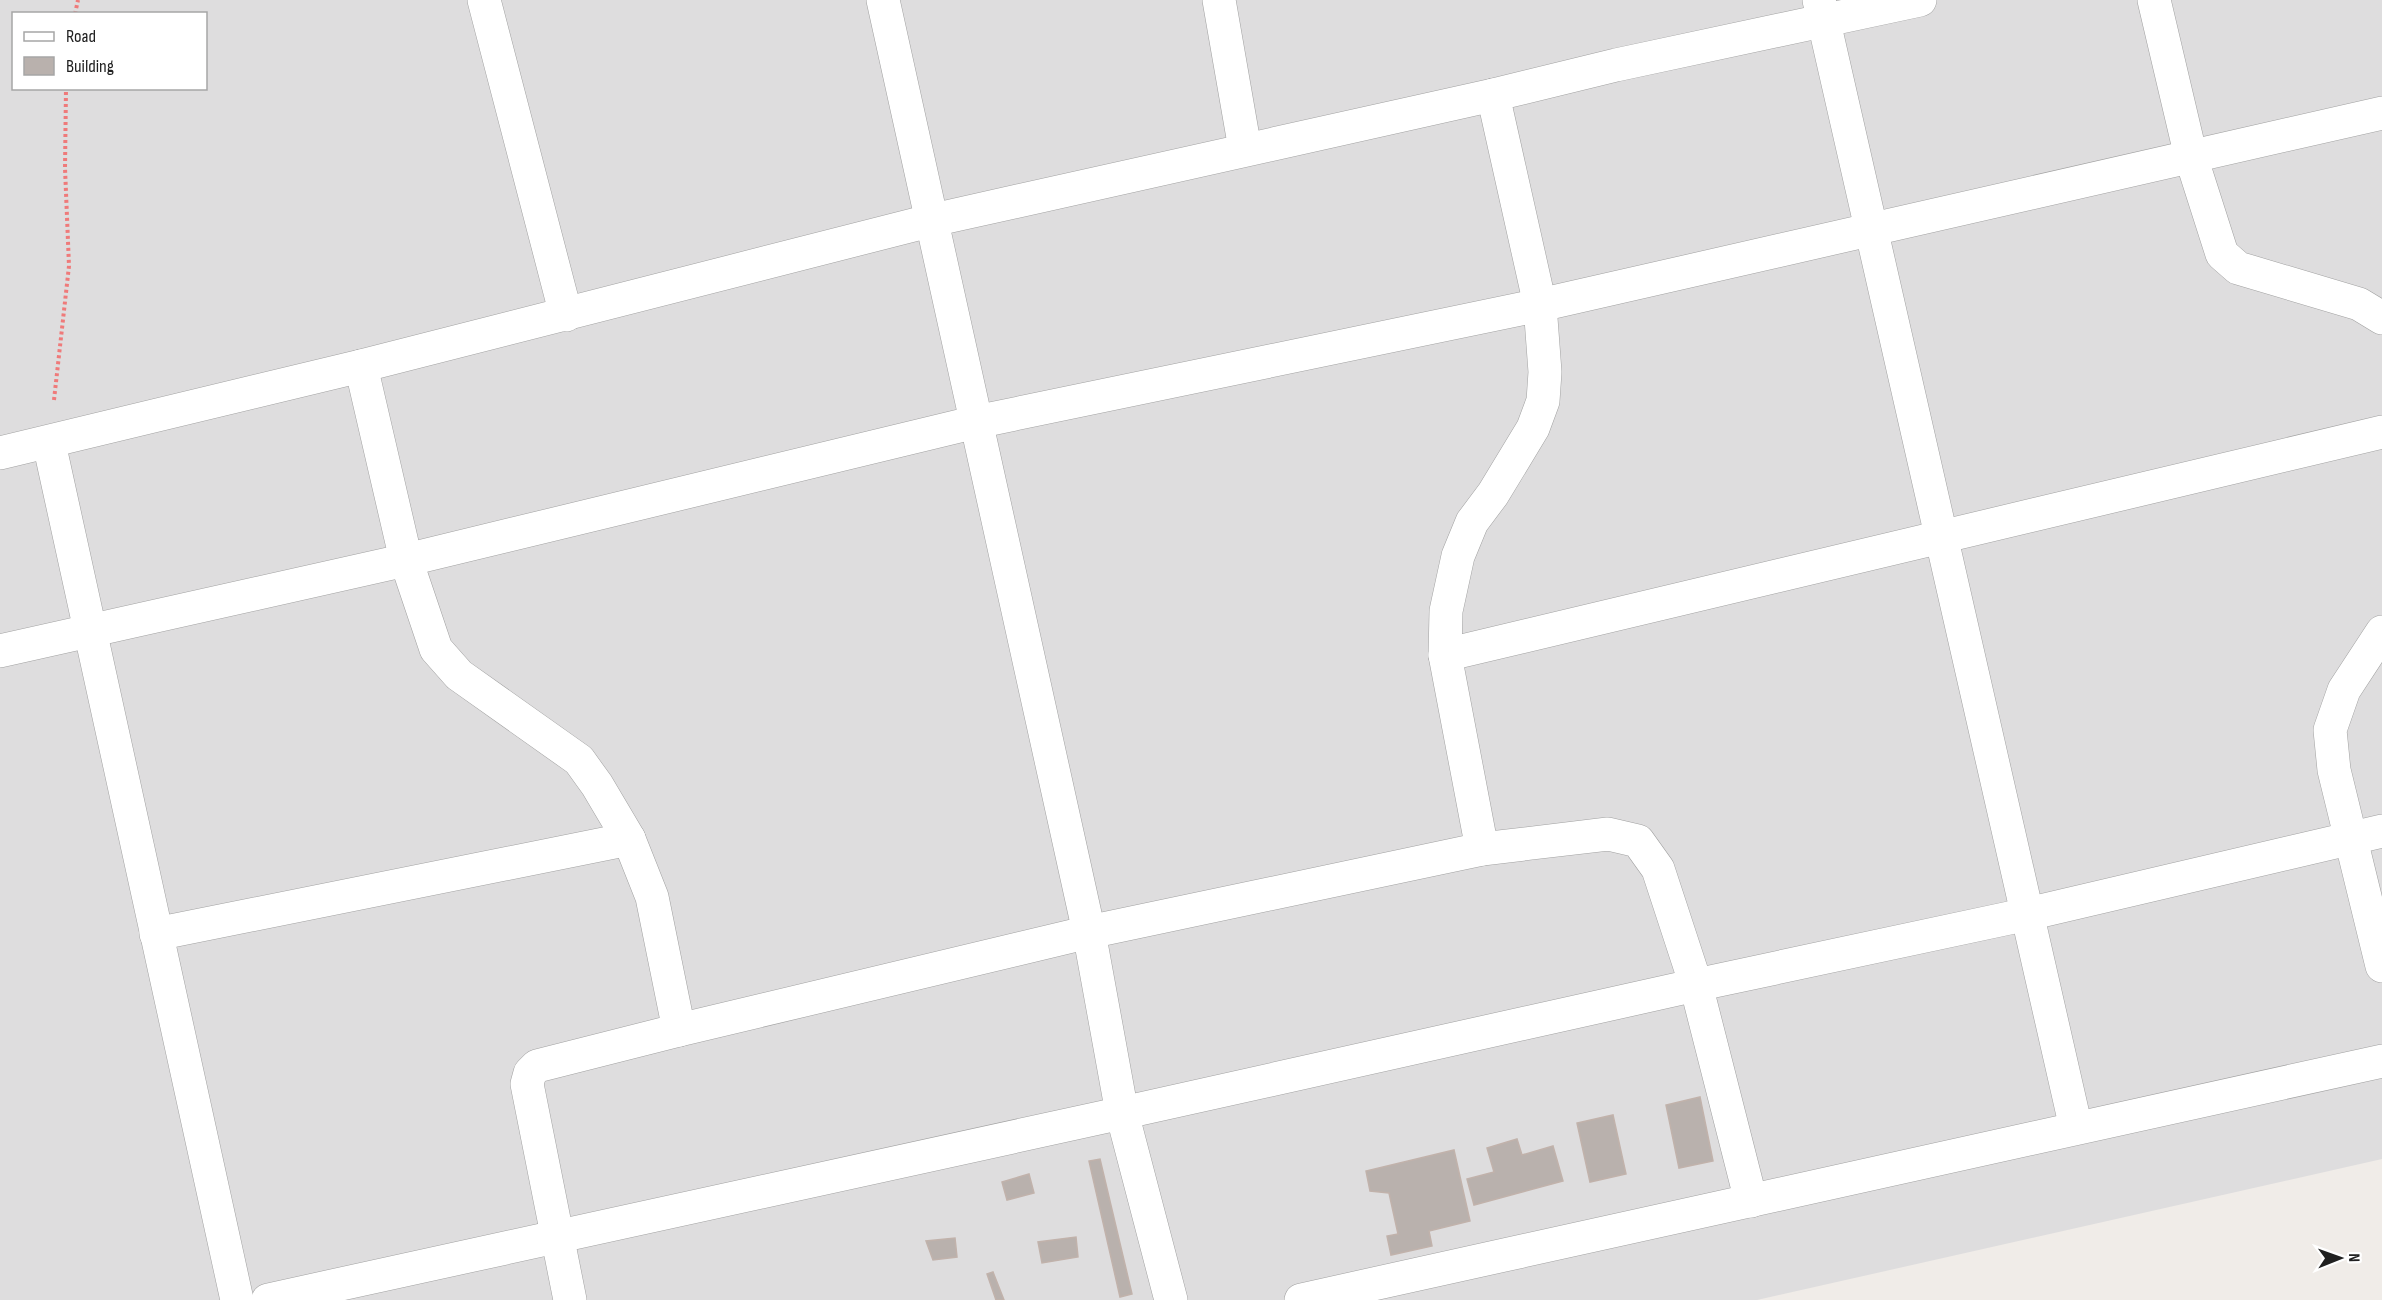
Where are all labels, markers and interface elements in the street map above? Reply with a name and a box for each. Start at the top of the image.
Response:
legend [12,12,207,90]
text: Road [66,26,96,47]
text: Building [66,56,114,77]
north arrow [2310,1228,2370,1288]
text: N [2344,1253,2363,1262]

